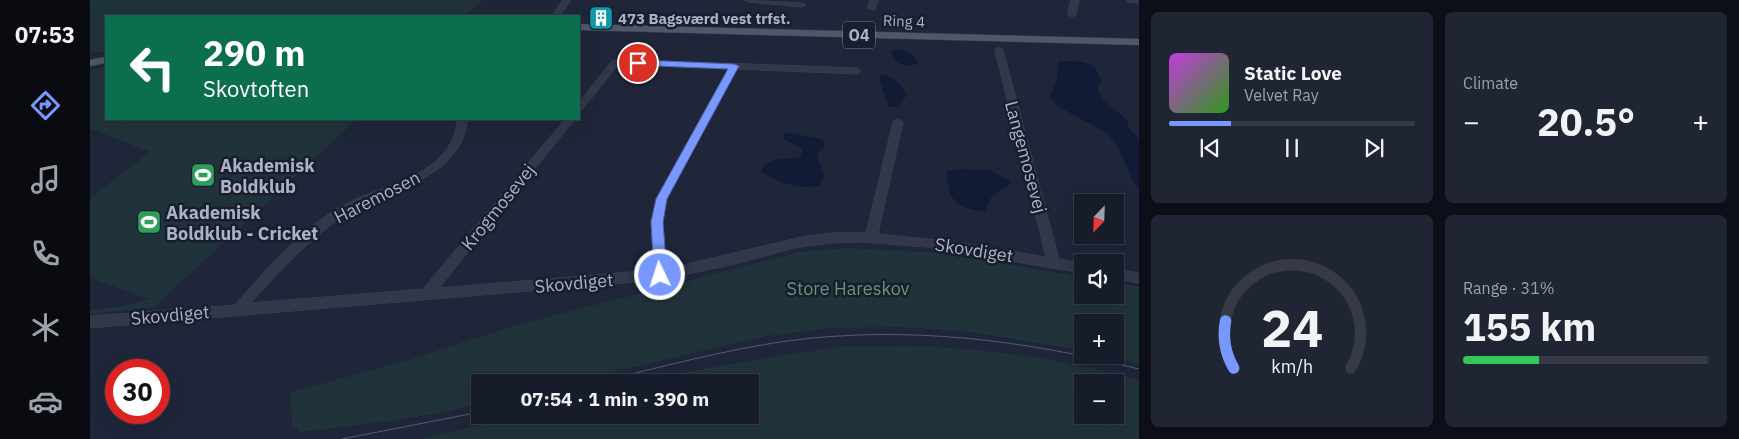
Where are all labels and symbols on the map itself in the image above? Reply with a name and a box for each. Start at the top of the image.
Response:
building icon: 473 Bagsværd vest trfst. [588,5,614,31]
place label: 473 Bagsværd vest trfst. [618,9,791,28]
street label: Ring 4 [883,11,925,31]
road number: O4 [843,22,875,48]
pin [617,42,659,84]
street label: Langemosevej [1000,98,1052,216]
place label: Akademisk Boldklub [220,154,315,198]
street label: Krogmosevej [456,159,540,255]
sports icon: Akademisk Boldklub [190,162,216,188]
street label: Haremosen [330,166,424,228]
north arrow [1074,194,1124,244]
place label: Akademisk Boldklub - Cricket [166,201,318,245]
sports icon: Akademisk Boldklub - Cricket [136,209,162,235]
street label: Skovdiget [933,232,1015,268]
position arrow [633,248,685,300]
street label: Skovdiget [534,268,614,298]
park label: Store Hareskov [787,277,910,300]
street label: Skovdiget [130,300,210,330]
speed limit sign: 30 [105,359,170,424]

